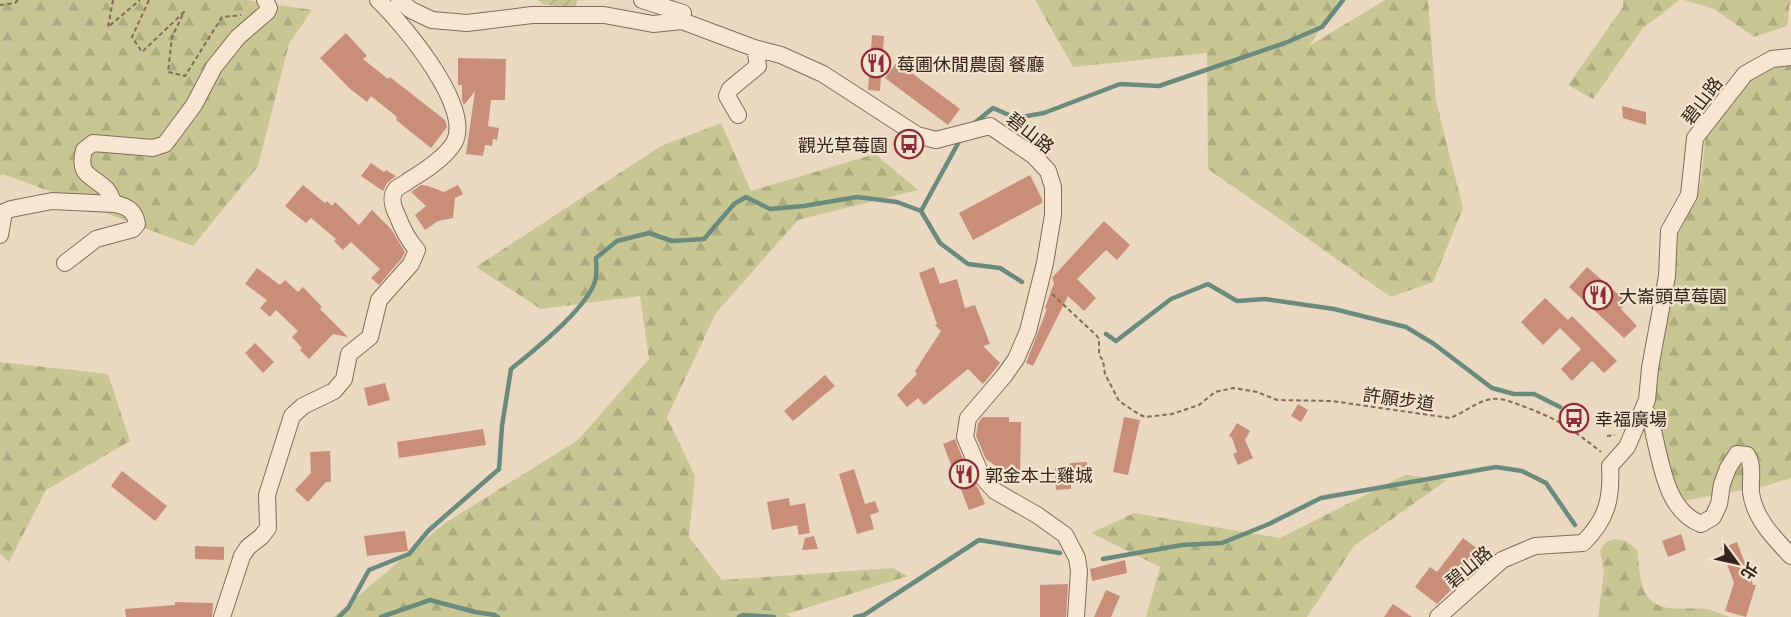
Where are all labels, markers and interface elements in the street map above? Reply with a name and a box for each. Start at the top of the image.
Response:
restaurant icon: 莓圃休閒農園 餐廳 [860,47,892,79]
place label: 莓圃休閒農園 餐廳 [897,50,1045,77]
street label: 碧山路 [1674,70,1728,130]
street label: 碧山路 [1001,105,1061,159]
bus stop icon: 觀光草莓園 [893,128,925,160]
place label: 觀光草莓園 [798,131,888,158]
restaurant icon: 大崙頭草莓園 [1582,279,1614,311]
place label: 大崙頭草莓園 [1619,282,1727,309]
street label: 許願步道 [1361,380,1437,416]
bus stop icon: 幸福廣場 [1558,402,1590,434]
place label: 幸福廣場 [1595,405,1667,432]
restaurant icon: 郭金本土雞城 [948,458,980,490]
place label: 郭金本土雞城 [985,461,1093,488]
north arrow [1707,533,1767,593]
street label: 碧山路 [1439,538,1497,594]
text: 北 [1736,558,1765,585]

